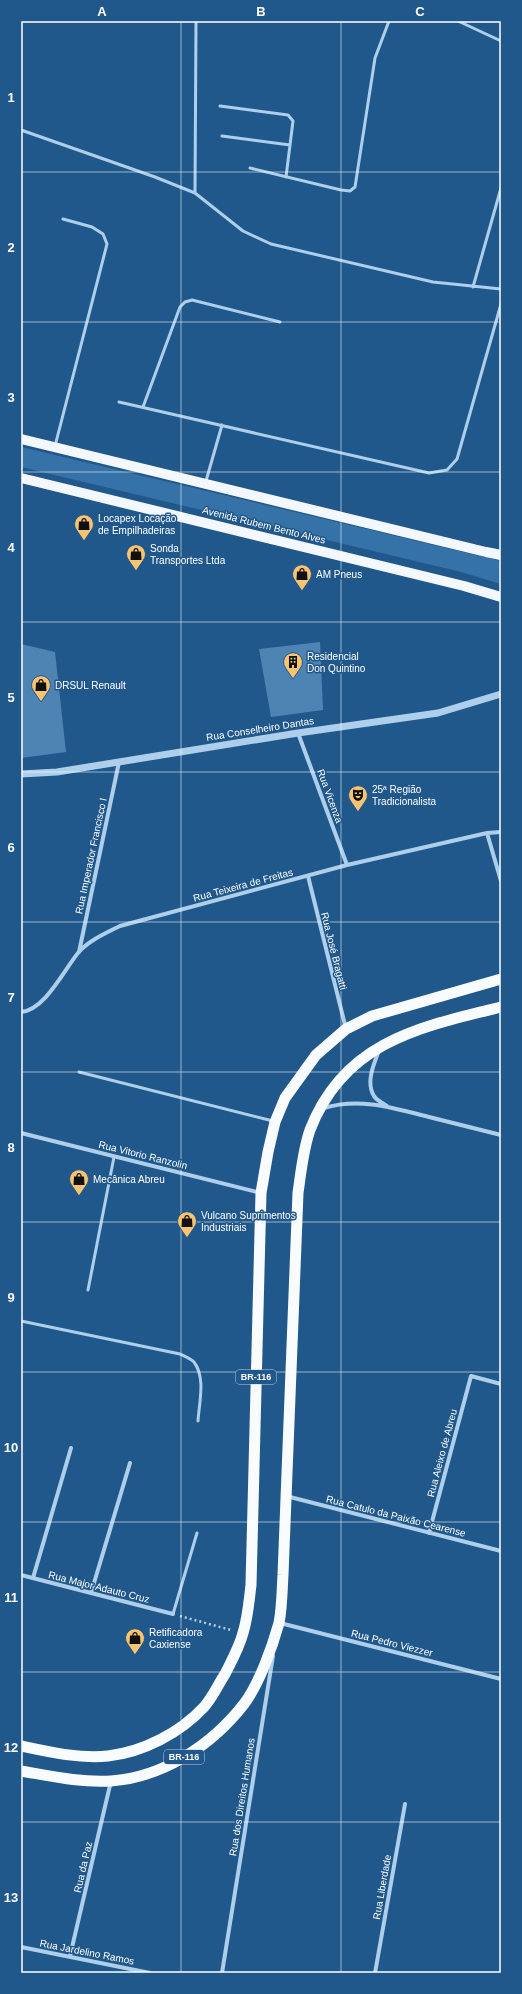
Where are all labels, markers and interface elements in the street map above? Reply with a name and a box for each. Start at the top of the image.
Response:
text: A [97,4,107,19]
text: B [256,4,266,19]
text: C [415,4,425,19]
text: 1 [7,90,15,105]
text: 2 [7,240,15,255]
text: 3 [7,390,15,405]
street label: Avenida Rubem Bento Alves [201,504,327,546]
shop icon: Locapex Locação de Empilhadeiras [73,513,95,541]
place label: Locapex Locação de Empilhadeiras [98,513,177,536]
text: 4 [7,540,15,555]
shop icon: Sonda Transportes Ltda [125,543,147,571]
place label: Sonda Transportes Ltda [150,543,226,566]
shop icon: AM Pneus [291,563,313,591]
place label: AM Pneus [316,569,362,580]
building icon: Residencial Don Quintino [282,651,304,679]
place label: Residencial Don Quintino [307,651,366,674]
shop icon: DRSUL Renault [30,674,52,702]
place label: DRSUL Renault [55,680,126,691]
text: 5 [7,690,15,705]
street label: Rua Conselheiro Dantas [205,715,315,743]
street label: Rua Vicenza [315,768,345,825]
theatre icon: 25ª Região Tradicionalista [347,784,369,812]
place label: 25ª Região Tradicionalista [372,784,437,807]
street label: Rua Imperador Francisco I [73,797,109,915]
text: 6 [7,840,15,855]
street label: Rua Teixeira de Freitas [192,866,294,904]
street label: Rua José Bragatti [319,911,349,991]
text: 7 [7,990,15,1005]
street label: Rua Vitorio Ranzolin [98,1139,188,1171]
text: 8 [7,1140,15,1155]
shop icon: Mecânica Abreu [68,1168,90,1196]
place label: Mecânica Abreu [93,1174,165,1185]
shop icon: Vulcano Suprimentos Industriais [176,1210,198,1238]
place label: Vulcano Suprimentos Industriais [201,1210,296,1233]
text: 9 [7,1290,15,1305]
road number: BR-116 [236,1370,276,1384]
street label: Rua Aleixo de Abreu [425,1408,459,1498]
text: 10 [4,1440,18,1455]
street label: Rua Catulo da Paixão Cearense [325,1493,467,1539]
street label: Rua Major Adauto Cruz [47,1569,151,1605]
text: 11 [4,1590,18,1605]
shop icon: Retificadora Caxiense [124,1627,146,1655]
place label: Retificadora Caxiense [149,1627,203,1650]
street label: Rua Pedro Viezzer [350,1628,435,1659]
street label: Rua dos Direitos Humanos [227,1737,257,1857]
text: 12 [4,1740,18,1755]
road number: BR-116 [164,1750,204,1764]
street label: Rua da Paz [72,1840,94,1894]
street label: Rua Liberdade [371,1853,393,1920]
text: 13 [4,1890,18,1905]
street label: Rua Jardelino Ramos [39,1937,135,1967]

